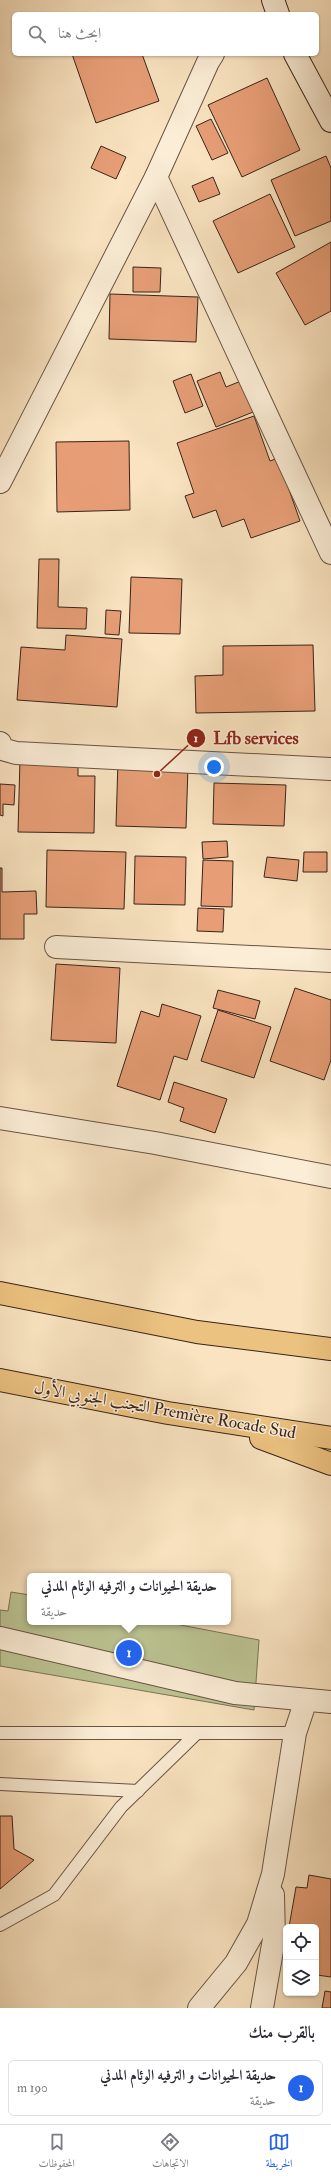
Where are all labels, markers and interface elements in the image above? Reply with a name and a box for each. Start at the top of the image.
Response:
search box [12,12,319,56]
icon: search [26,23,48,45]
text: ابحث هنا [58,24,101,43]
callout: Lfb services [186,723,307,753]
text: Lfb services [213,727,299,750]
text: 1 [194,731,198,746]
your location [204,757,224,777]
street label: التجنب الجنوبي الأول Première Rocade Sud [32,1376,298,1447]
popup [27,1573,231,1625]
text: حديقة الحيوانات و الترفيه الوئام المدني [41,1577,217,1596]
text: حديقة [41,1604,67,1620]
pin: 1 [116,1638,142,1668]
map controls [283,1924,319,1996]
button: locate [283,1924,319,1960]
button: layers [283,1960,319,1996]
text: بالقرب منك [249,2022,315,2043]
text: حديقة الحيوانات و الترفيه الوئام المدني [100,2066,276,2085]
text: 190 m [17,2080,48,2096]
text: 1 [299,2080,303,2096]
text: حديقة [250,2093,276,2109]
tab: المحفوظات [39,2131,75,2174]
tab: الاتجاهات [152,2131,189,2174]
tab: الخريطة [266,2131,292,2174]

